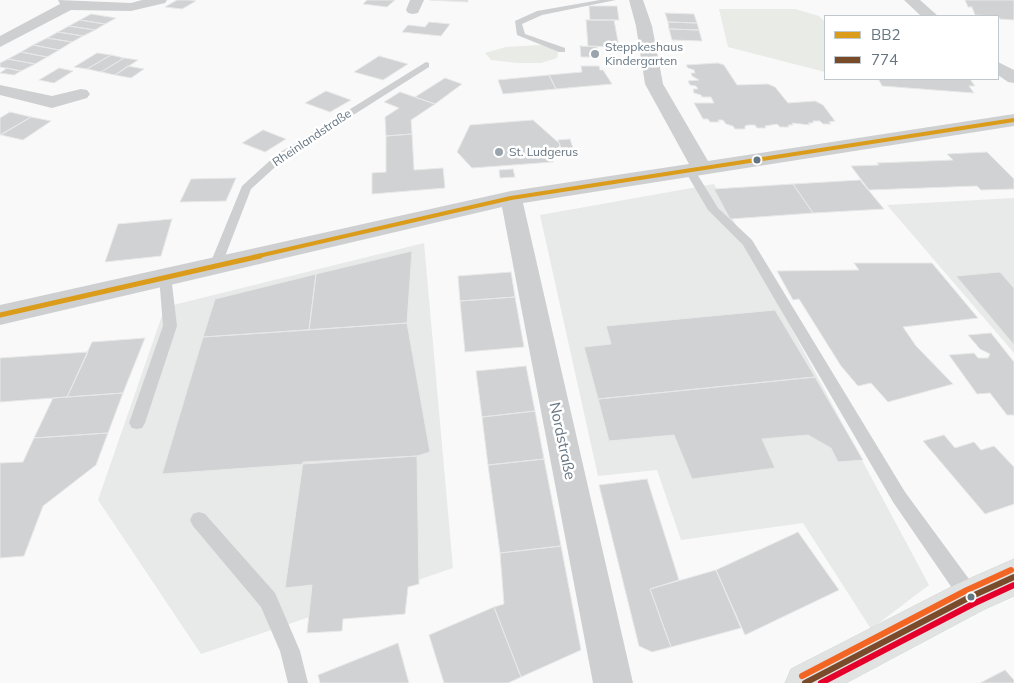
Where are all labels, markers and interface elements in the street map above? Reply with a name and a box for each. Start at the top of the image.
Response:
legend [824,15,999,80]
text: BB2 [871,25,900,44]
place label: Steppkeshaus Kindergarten [605,40,683,68]
marker: Steppkeshaus Kindergarten [589,48,601,60]
text: 774 [871,50,898,69]
street label: Rheinlandstraße [270,106,354,170]
place label: St. Ludgerus [509,145,578,159]
marker: St. Ludgerus [493,146,505,158]
unlabelled marker [752,155,762,165]
street label: Nordstraße [545,401,579,481]
unlabelled marker [966,592,976,602]

